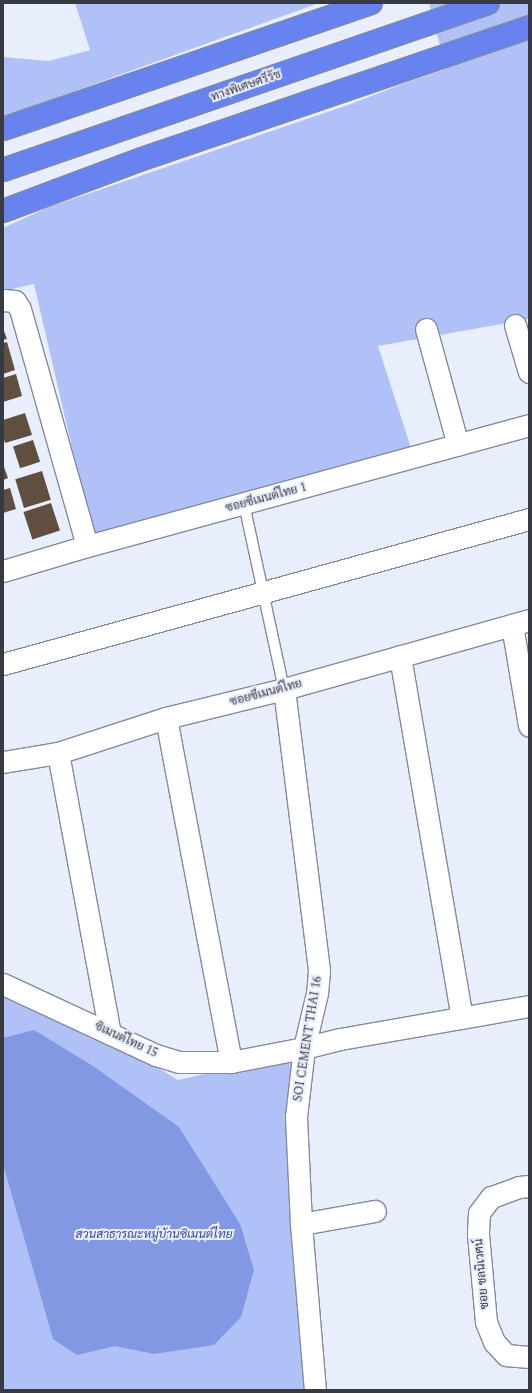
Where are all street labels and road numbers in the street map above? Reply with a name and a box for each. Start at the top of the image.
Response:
street label: ทางพิเศษศรีรัช [209,67,283,105]
street label: ซอยซีเมนต์ไทย 1 [224,480,308,516]
street label: ซอยซีเมนต์ไทย [228,676,304,710]
street label: SOI CEMENT THAI 16 [291,975,325,1103]
street label: ซิเมนต์ไทย 15 [92,1019,160,1061]
street label: ซอย ชลนิเวศน์ [472,1238,492,1310]

